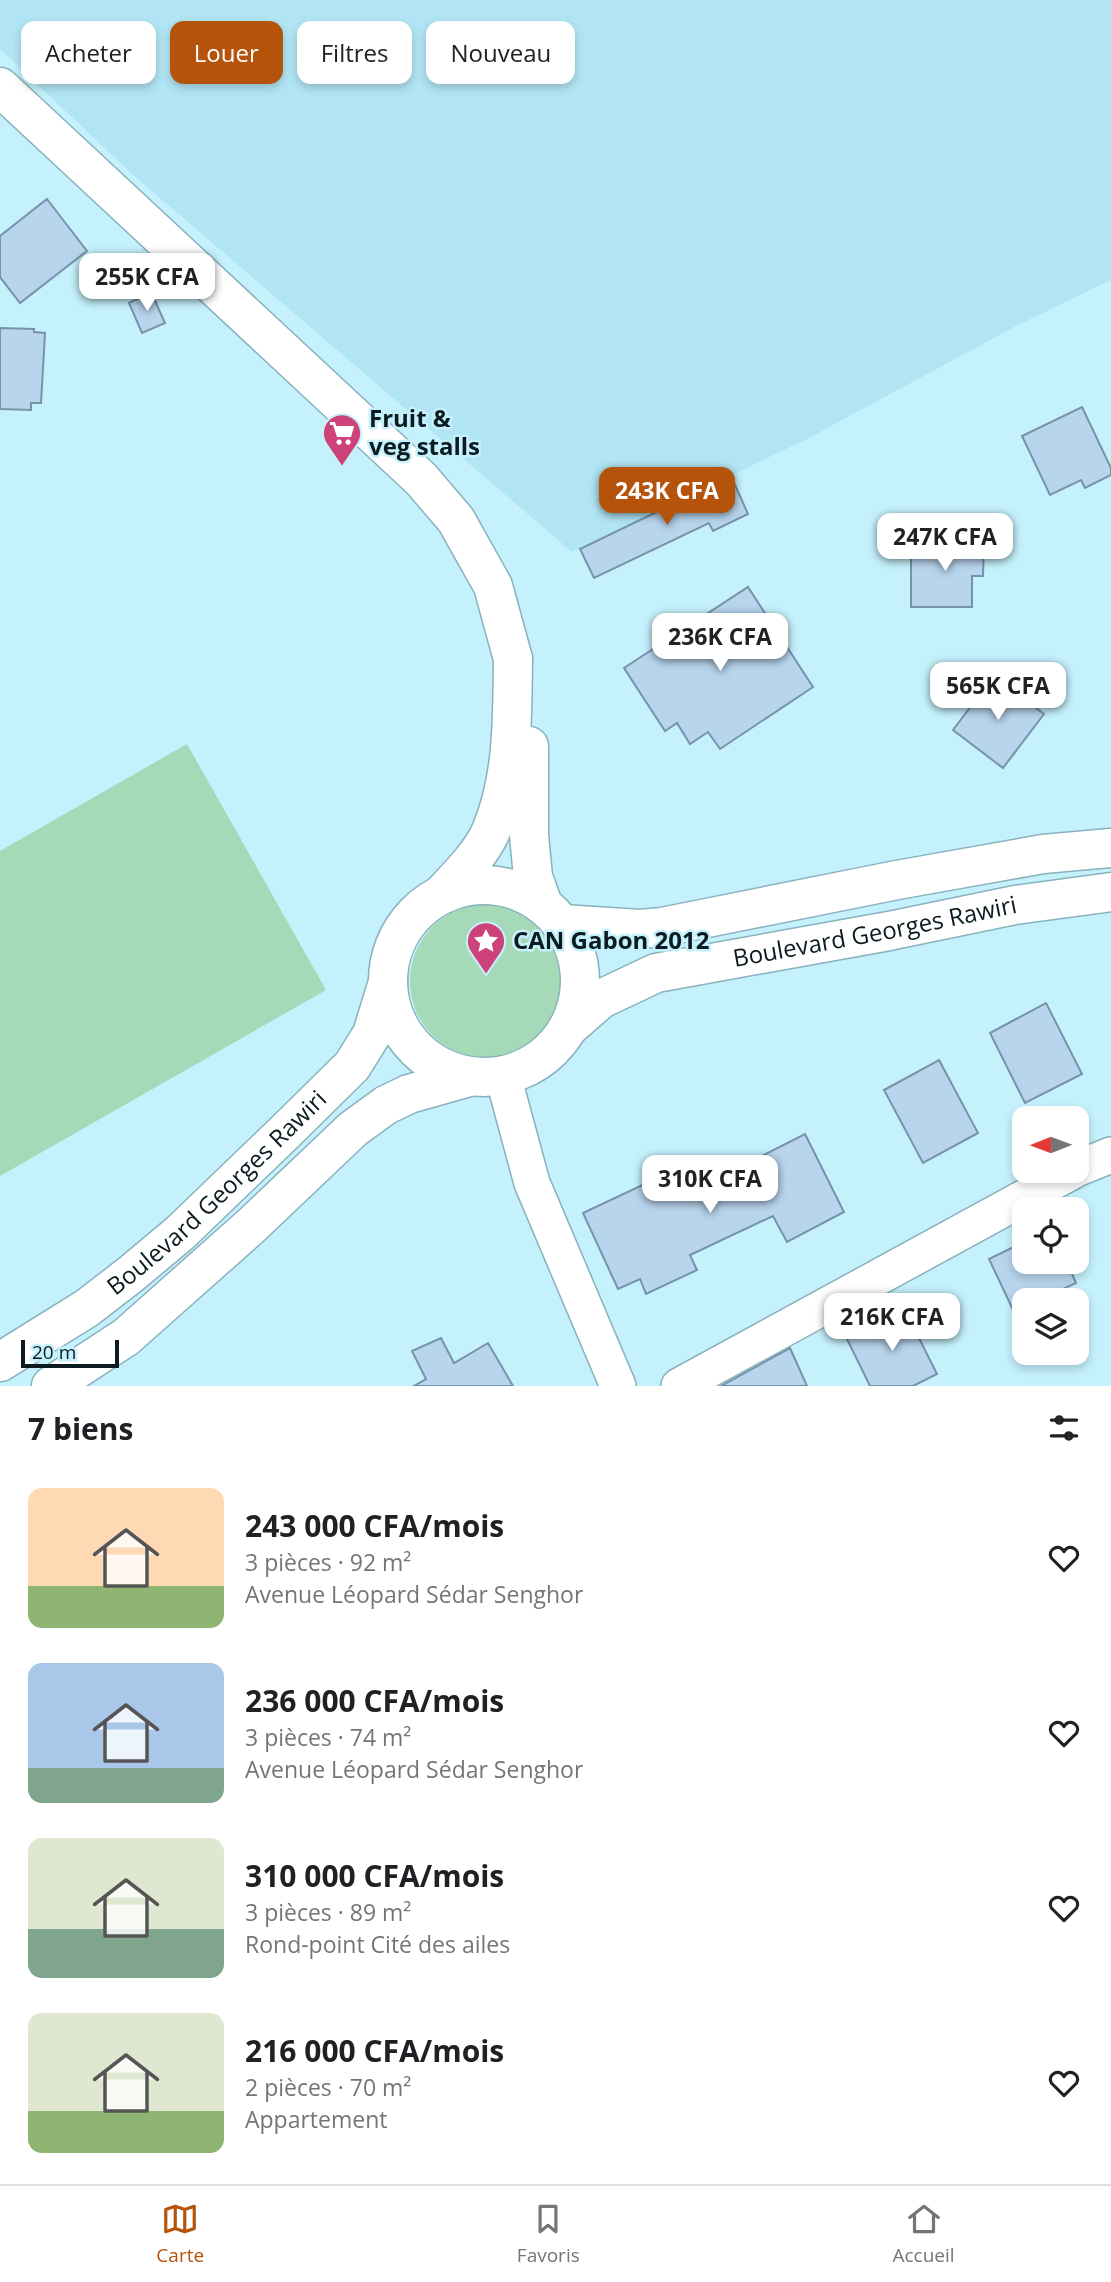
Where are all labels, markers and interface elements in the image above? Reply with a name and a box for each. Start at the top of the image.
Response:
chip: Acheter [21,21,156,84]
chip: Louer [170,21,283,84]
chip: Filtres [297,21,412,84]
chip: Nouveau [426,21,575,84]
pin: 255K CFA [75,254,219,313]
text: 255K CFA [95,260,199,292]
place label: Fruit & veg stalls [369,401,480,462]
supermarket icon: Fruit & veg stalls [321,412,363,467]
pin: 243K CFA [595,468,739,527]
text: 243K CFA [615,474,719,506]
pin: 247K CFA [873,514,1017,573]
text: 247K CFA [893,520,997,552]
pin: 236K CFA [648,614,792,673]
text: 236K CFA [668,620,772,652]
pin: 565K CFA [926,662,1070,722]
text: 565K CFA [946,669,1050,701]
street label: Boulevard Georges Rawiri [730,887,1019,974]
place icon: CAN Gabon 2012 [465,920,507,975]
place label: CAN Gabon 2012 [513,923,709,956]
street label: Boulevard Georges Rawiri [99,1082,333,1302]
north arrow [1012,1106,1088,1183]
map controls [1012,1106,1089,1365]
pin: 310K CFA [638,1156,782,1215]
text: 310K CFA [658,1162,762,1194]
button: locate [1012,1197,1089,1274]
button: layers [1012,1288,1089,1365]
pin: 216K CFA [820,1294,964,1353]
text: 216K CFA [840,1300,944,1332]
scale bar [21,1337,119,1369]
text: 20 m [32,1339,76,1365]
text: 7 biens [28,1408,133,1449]
icon: filters [1045,1409,1083,1447]
text: 243 000 CFA/mois [245,1505,504,1546]
icon: home [84,1516,168,1600]
icon: heart [1045,1539,1083,1577]
text: 3 pièces · 92 m² [245,1546,411,1578]
text: Avenue Léopard Sédar Senghor [245,1578,583,1610]
text: 236 000 CFA/mois [245,1680,504,1721]
icon: home [84,1691,168,1775]
icon: heart [1045,1714,1083,1752]
text: 3 pièces · 74 m² [245,1721,411,1753]
text: Avenue Léopard Sédar Senghor [245,1753,583,1785]
text: 310 000 CFA/mois [245,1855,504,1896]
icon: home [84,1866,168,1950]
icon: heart [1045,1889,1083,1927]
text: 3 pièces · 89 m² [245,1896,411,1928]
text: Rond-point Cité des ailes [245,1928,510,1960]
text: 216 000 CFA/mois [245,2030,504,2071]
icon: home [84,2041,168,2125]
icon: heart [1045,2064,1083,2102]
text: 2 pièces · 70 m² [245,2071,411,2103]
text: Appartement [245,2103,388,2135]
tab: Carte [156,2200,204,2268]
tab: Favoris [517,2200,580,2268]
tab: Accueil [892,2200,955,2268]

